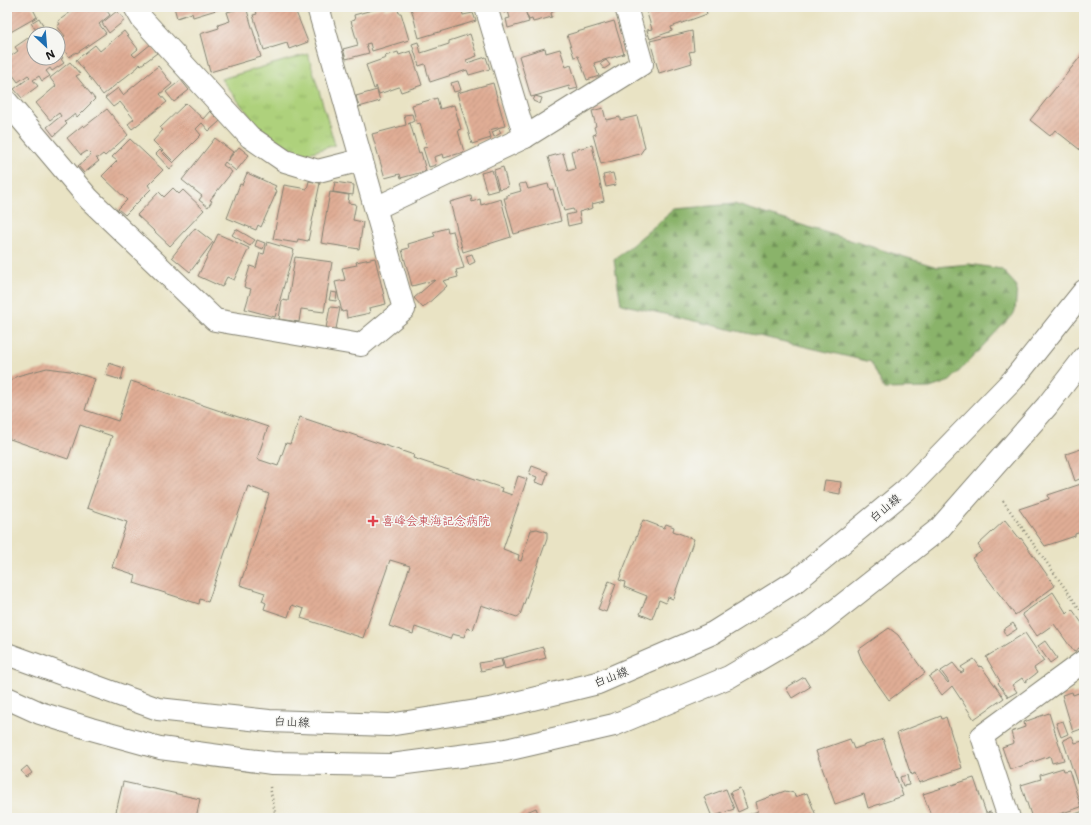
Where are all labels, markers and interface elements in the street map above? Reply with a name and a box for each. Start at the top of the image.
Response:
north arrow [26,26,66,66]
text: N [43,46,57,63]
street label: 白山線 [866,490,904,526]
place label: 喜峰会東海記念病院 [382,513,490,529]
marker: 喜峰会東海記念病院 [367,515,379,527]
street label: 白山線 [591,663,631,691]
street label: 白山線 [274,713,310,731]

